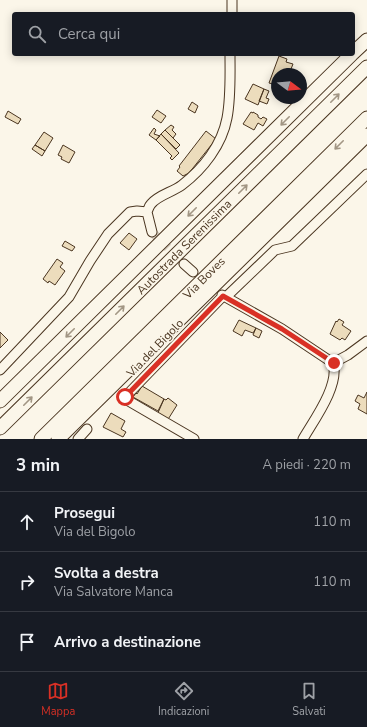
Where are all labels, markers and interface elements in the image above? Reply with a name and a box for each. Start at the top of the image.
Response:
search box [12,12,355,56]
icon: search [26,23,48,45]
text: Cerca qui [58,24,120,44]
north arrow [271,68,307,104]
one-way arrow [330,93,340,103]
one-way arrow [280,116,290,126]
one-way arrow [334,140,344,150]
one-way arrow [238,184,248,194]
street label: Autostrada Serenissima [133,196,235,298]
one-way arrow [187,207,197,217]
street label: Via Boves [179,253,229,303]
one-way arrow [115,305,125,315]
street label: Via del Bigolo [122,315,187,381]
one-way arrow [65,328,74,338]
route end [325,354,343,372]
route start [116,388,134,406]
one-way arrow [23,396,33,406]
text: 3 min [16,454,60,477]
text: A piedi · 220 m [263,456,351,474]
text: Prosegui [54,503,115,523]
icon: ahead [16,511,38,533]
text: 110 m [313,513,351,531]
text: Via del Bigolo [54,523,136,541]
text: Svolta a destra [54,563,159,583]
icon: right [16,571,38,593]
text: 110 m [313,573,351,591]
text: Via Salvatore Manca [54,583,173,601]
icon: arrive [16,631,38,653]
text: Arrivo a destinazione [54,632,201,652]
tab: Mappa [41,680,75,719]
tab: Indicazioni [158,680,209,719]
tab: Salvati [292,680,326,719]

